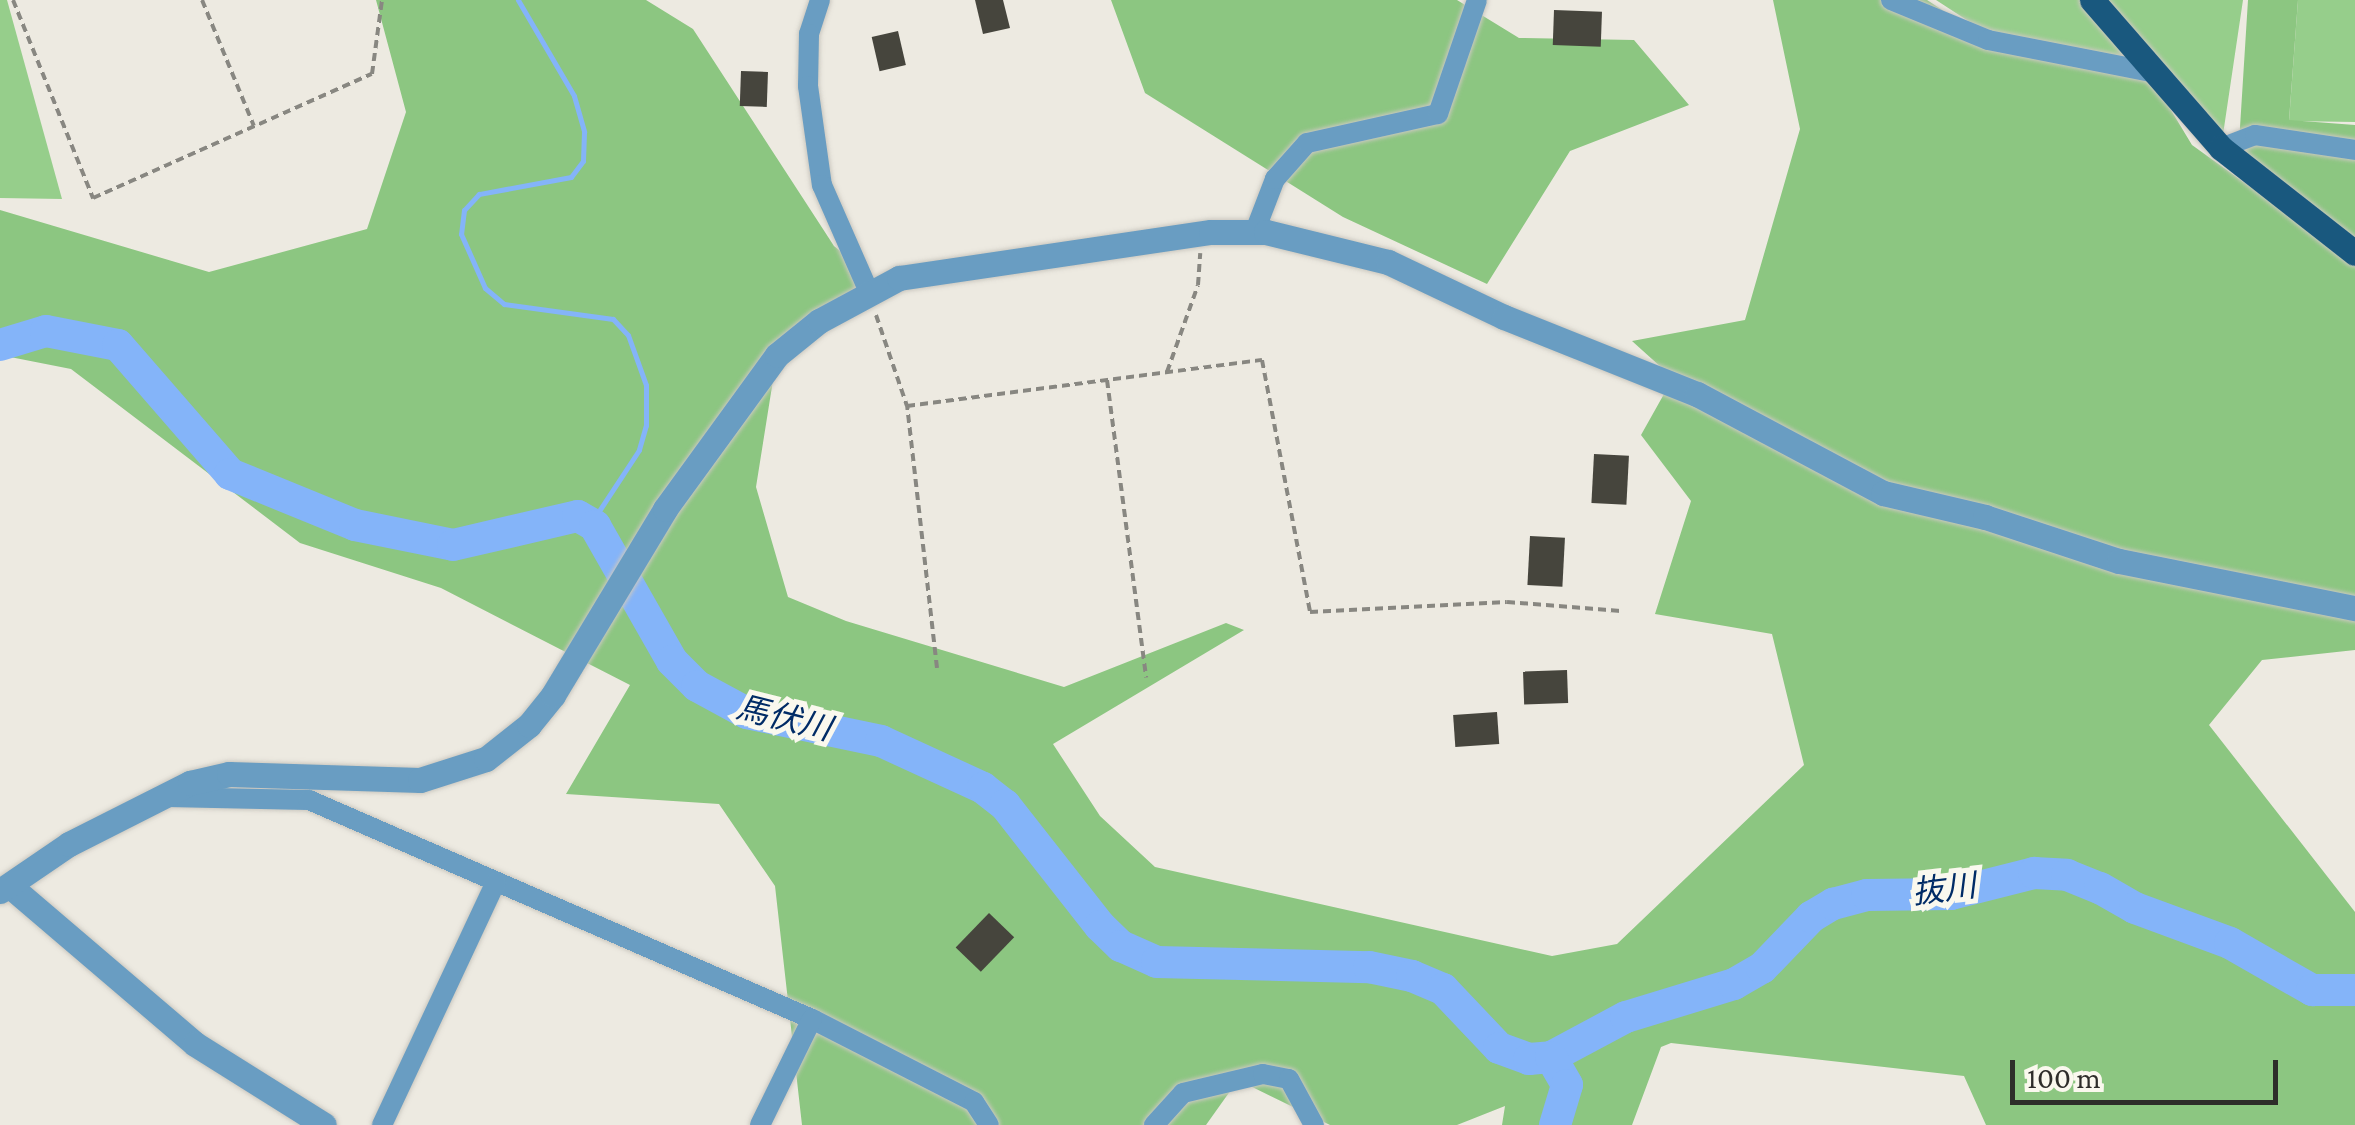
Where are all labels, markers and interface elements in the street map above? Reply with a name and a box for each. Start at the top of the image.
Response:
water label: 馬伏川 [733,688,835,748]
water label: 抜川 [1910,866,1978,912]
scale bar [2015,1040,2282,1102]
text: 100 m [2027,1061,2101,1094]

